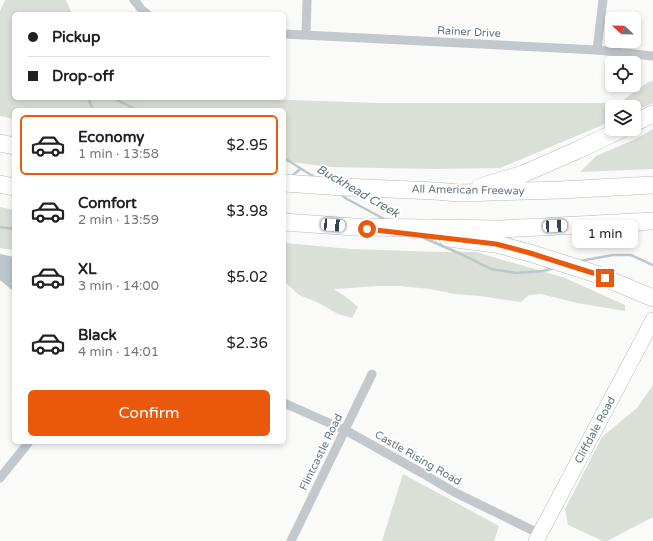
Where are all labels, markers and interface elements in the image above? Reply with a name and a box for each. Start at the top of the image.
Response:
north arrow [605,12,641,48]
map controls [605,12,641,136]
street label: Rainer Drive [437,24,501,40]
text: Pickup [52,28,100,46]
button: locate [605,56,641,92]
text: Drop-off [52,67,114,85]
button: layers [605,100,641,136]
icon: car [30,127,66,163]
text: Economy [78,128,144,146]
text: $2.95 [227,136,268,154]
text: 1 min · 13:58 [78,146,159,162]
water label: Buckhead Creek [314,162,403,221]
street label: All American Freeway [411,183,525,197]
icon: car [30,193,66,229]
text: Comfort [78,194,137,212]
text: $3.98 [227,202,268,220]
text: 2 min · 13:59 [78,212,159,228]
car [321,218,345,232]
car [543,219,567,233]
route start [358,220,376,238]
callout: 1 min [572,220,638,248]
text: 1 min [588,226,622,242]
icon: car [30,259,66,295]
text: XL [78,260,97,278]
text: $5.02 [227,268,268,286]
route end [596,269,614,287]
text: 3 min · 14:00 [78,278,159,294]
icon: car [30,325,66,361]
text: Black [78,326,117,344]
text: $2.36 [227,334,268,352]
text: 4 min · 14:01 [78,344,159,360]
button: Confirm [28,390,270,436]
street label: Cliffdale Road [572,394,618,466]
street label: Flintcastle Road [297,411,345,492]
street label: Castle Rising Road [372,428,464,488]

